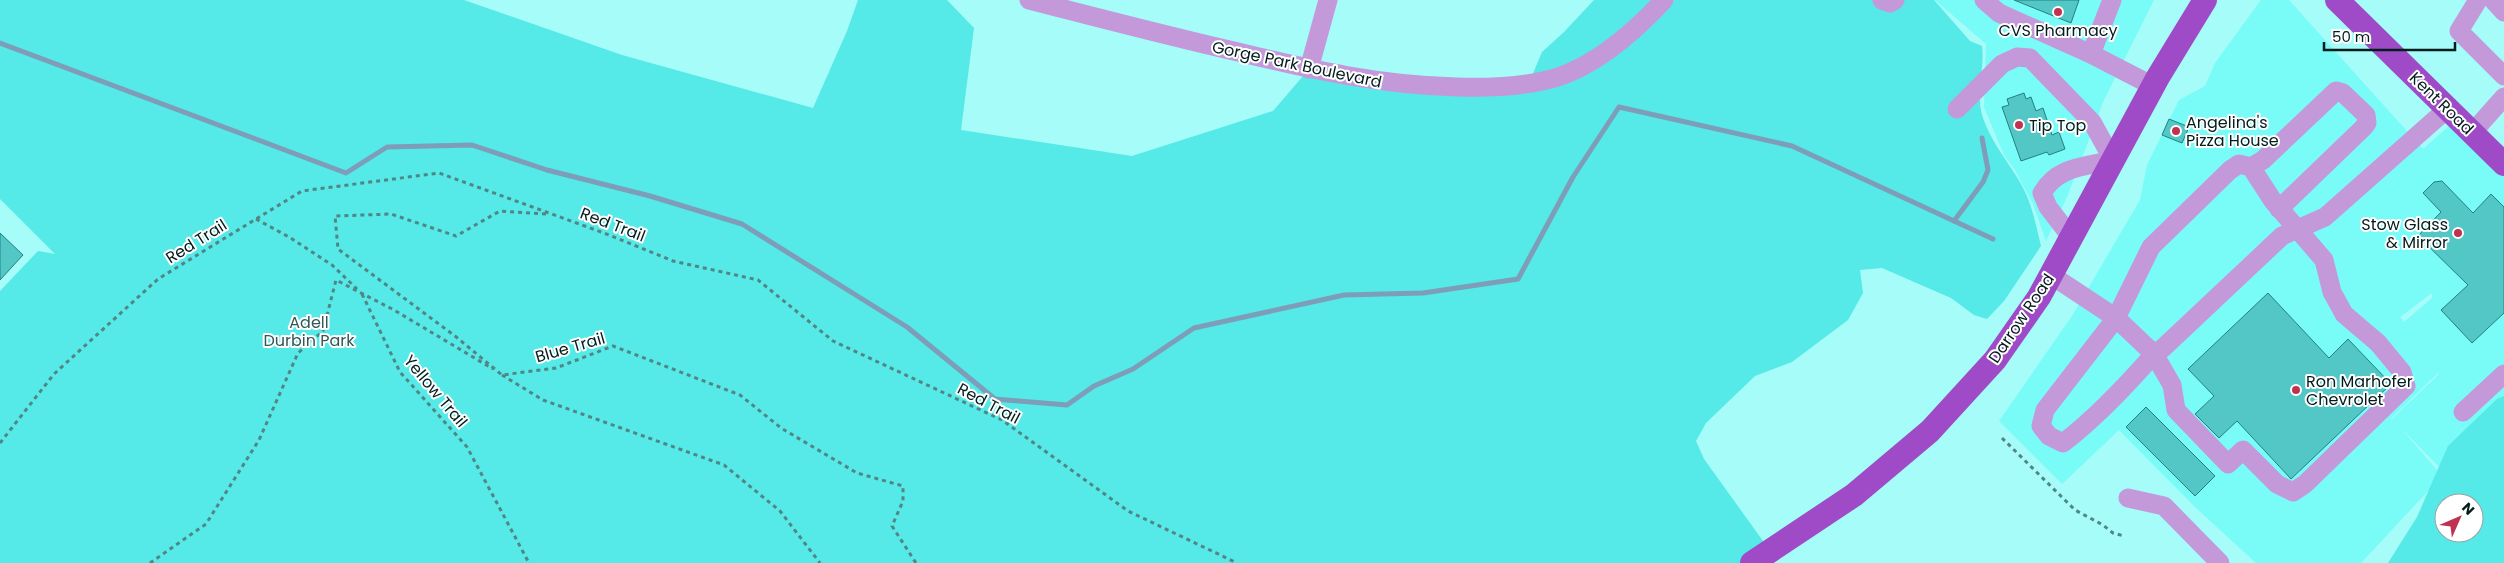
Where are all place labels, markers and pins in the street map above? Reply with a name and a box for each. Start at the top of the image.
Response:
marker: CVS Pharmacy [2052,6,2064,18]
place label: CVS Pharmacy [1998,19,2118,42]
place label: Angelina's Pizza House [2186,111,2279,152]
place label: Tip Top [2029,114,2087,137]
marker: Tip Top [2013,119,2025,131]
marker: Angelina's Pizza House [2170,125,2182,137]
place label: Stow Glass & Mirror [2361,213,2448,254]
marker: Stow Glass & Mirror [2452,227,2464,239]
place label: Ron Marhofer Chevrolet [2306,370,2413,411]
marker: Ron Marhofer Chevrolet [2290,384,2302,396]

